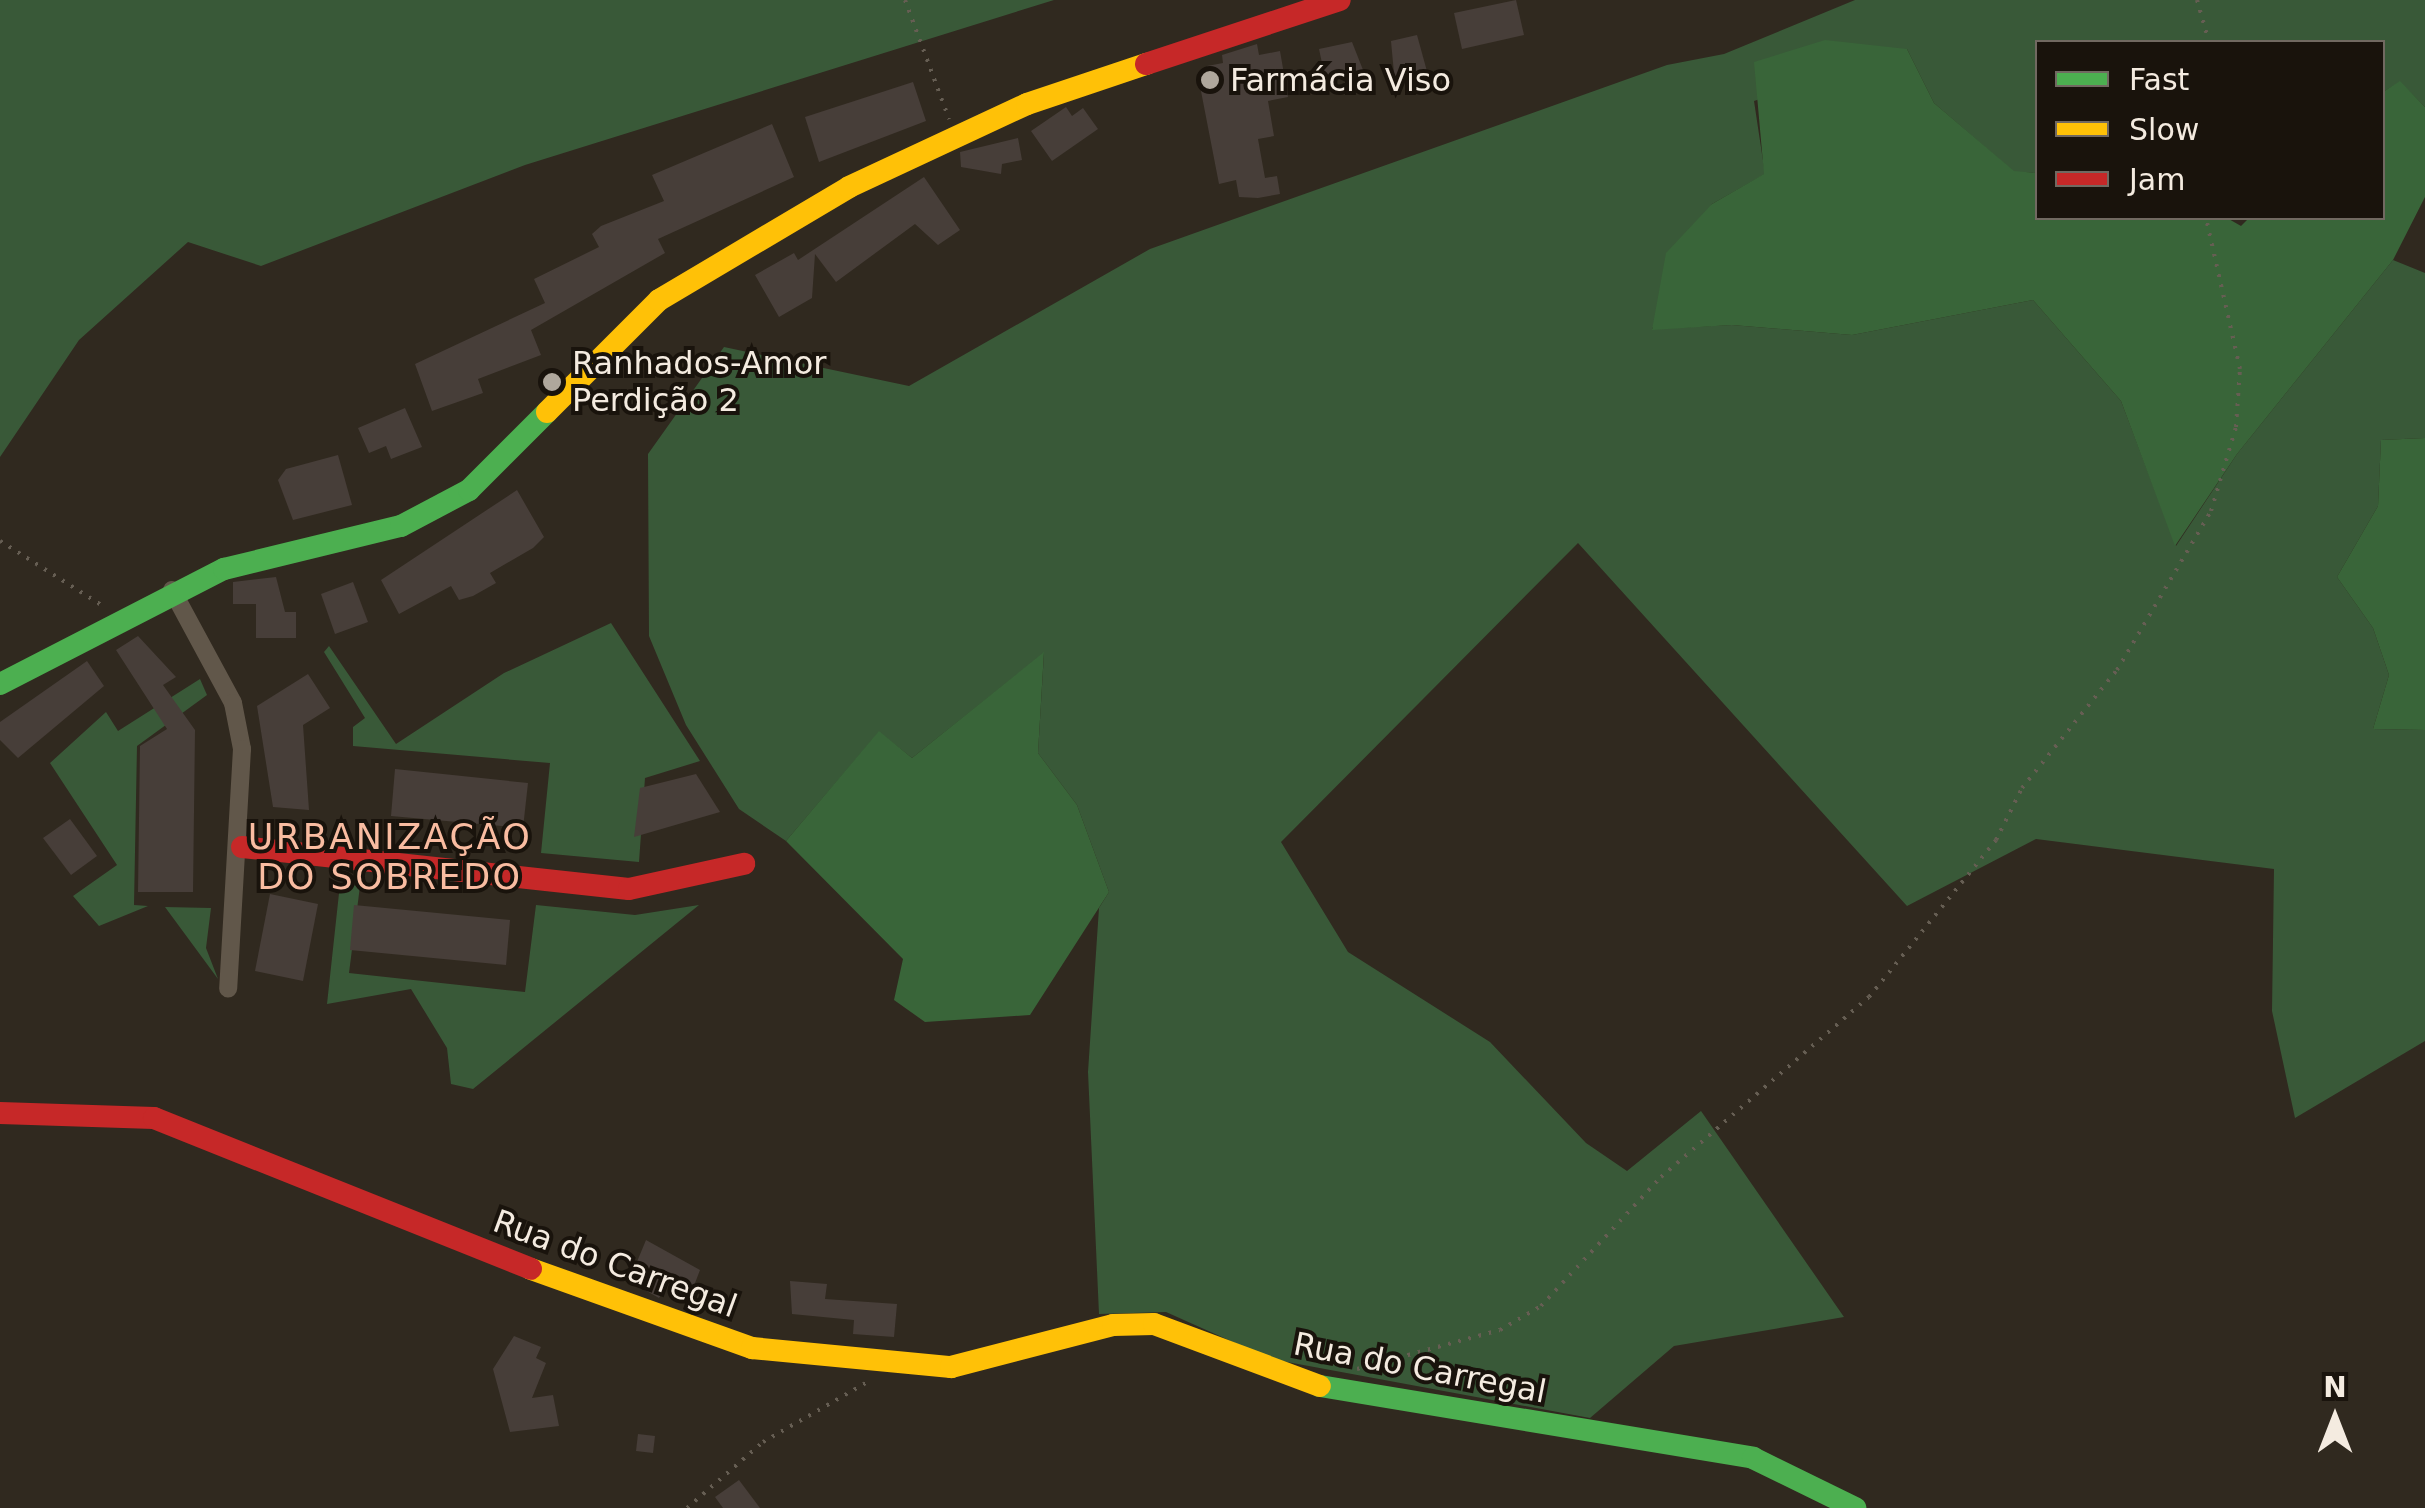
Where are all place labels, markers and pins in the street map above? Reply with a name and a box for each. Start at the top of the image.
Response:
place label: Farmácia Viso [1230,61,1451,99]
marker: Farmácia Viso [1199,69,1221,91]
place label: Ranhados-Amor Perdição 2 [572,345,827,420]
marker: Ranhados-Amor Perdição 2 [541,371,563,393]

